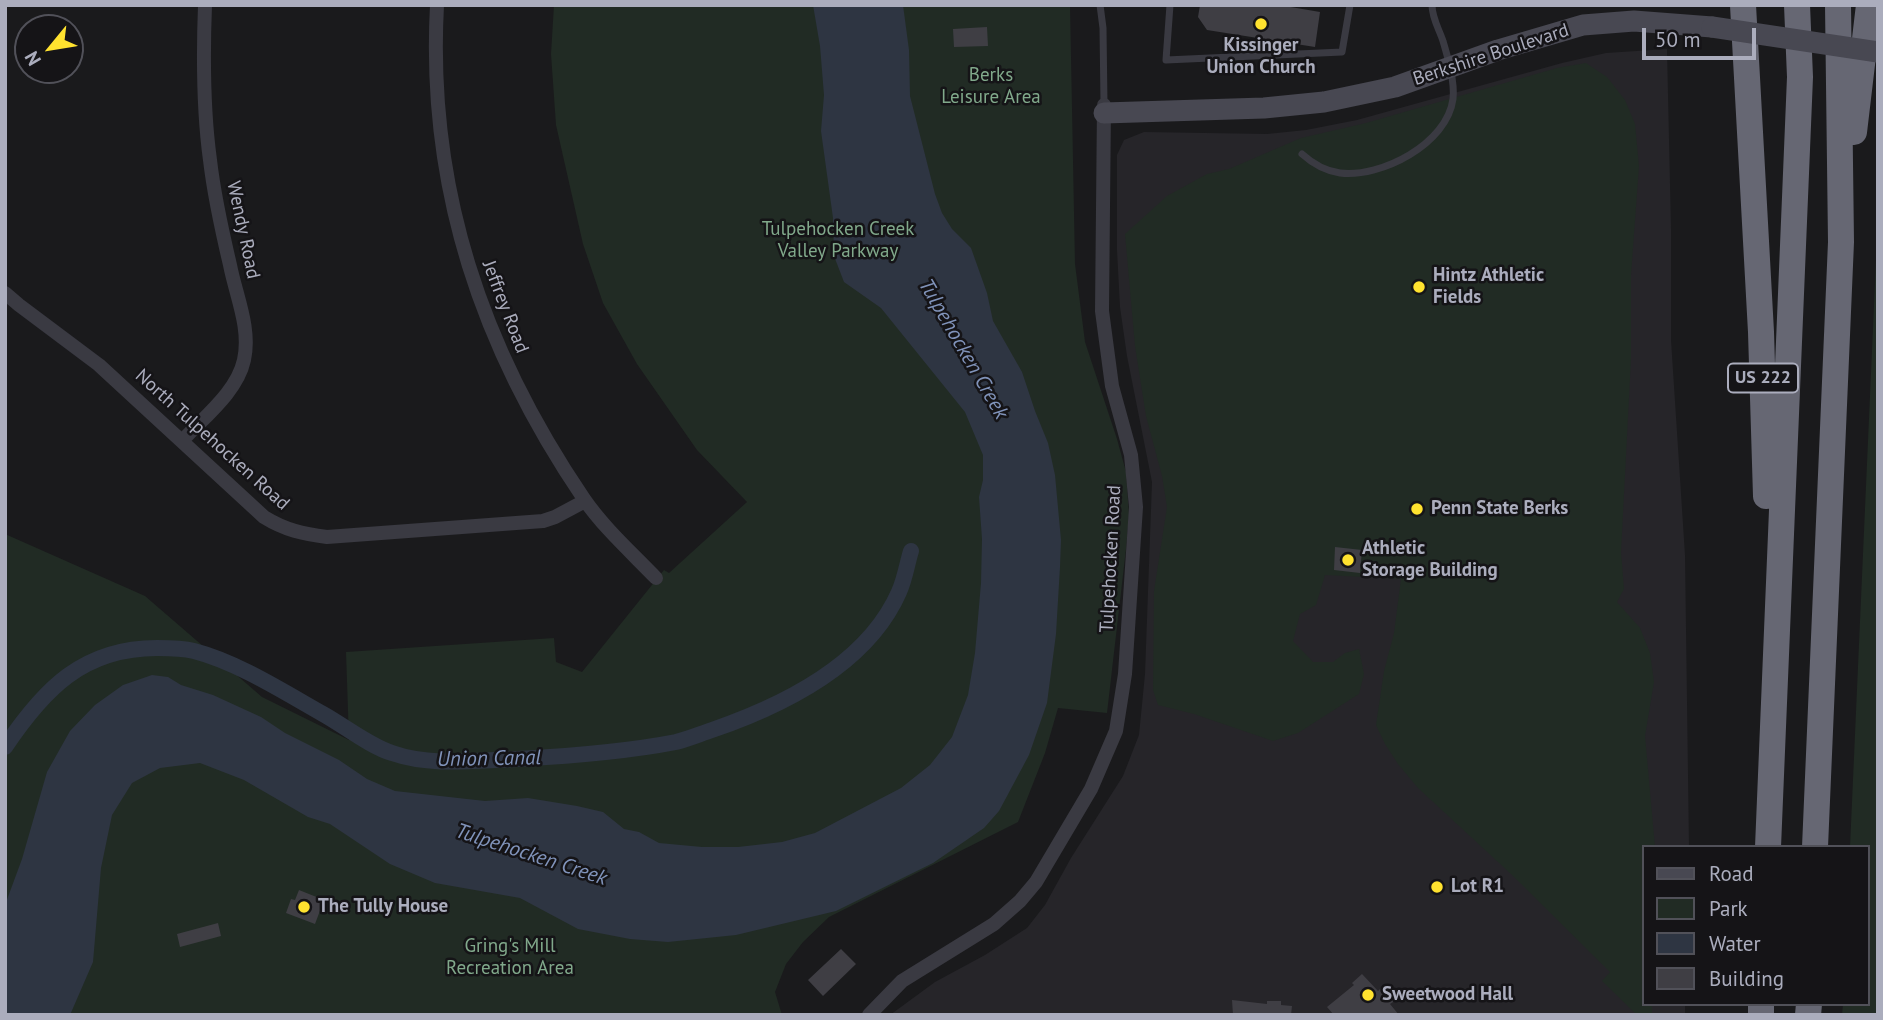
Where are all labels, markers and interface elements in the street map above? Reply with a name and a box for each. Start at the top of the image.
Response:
north arrow [14,14,84,84]
scale bar [1645,14,1759,58]
marker: Kissinger Union Church [1253,16,1269,32]
street label: Berkshire Boulevard [1410,19,1572,91]
text: 50 m [1655,26,1701,53]
place label: Kissinger Union Church [1206,35,1316,79]
text: N [19,47,46,70]
park label: Berks Leisure Area [941,65,1041,109]
street label: Wendy Road [222,179,264,281]
park label: Tulpehocken Creek Valley Parkway [762,219,914,263]
street label: Jeffrey Road [477,258,533,356]
place label: Hintz Athletic Fields [1433,265,1544,309]
water label: Tulpehocken Creek [913,274,1013,424]
marker: Hintz Athletic Fields [1411,279,1427,295]
road number: US 222 [1728,364,1798,392]
street label: North Tulpehocken Road [130,365,294,515]
street label: Tulpehocken Road [1096,485,1126,633]
place label: Penn State Berks [1431,498,1568,520]
marker: Penn State Berks [1409,501,1425,517]
place label: Athletic Storage Building [1362,538,1498,582]
marker: Athletic Storage Building [1340,552,1356,568]
water label: Union Canal [437,745,541,773]
water label: Tulpehocken Creek [452,819,610,891]
legend [1642,845,1869,1006]
text: Road [1709,860,1753,887]
place label: Lot R1 [1451,876,1504,898]
marker: Lot R1 [1429,879,1445,895]
text: Park [1709,895,1748,922]
place label: The Tully House [318,896,448,918]
marker: The Tully House [296,899,312,915]
text: Water [1709,930,1761,957]
park label: Gring's Mill Recreation Area [446,936,574,980]
text: Building [1709,965,1784,992]
place label: Sweetwood Hall [1382,984,1513,1006]
marker: Sweetwood Hall [1360,987,1376,1003]

